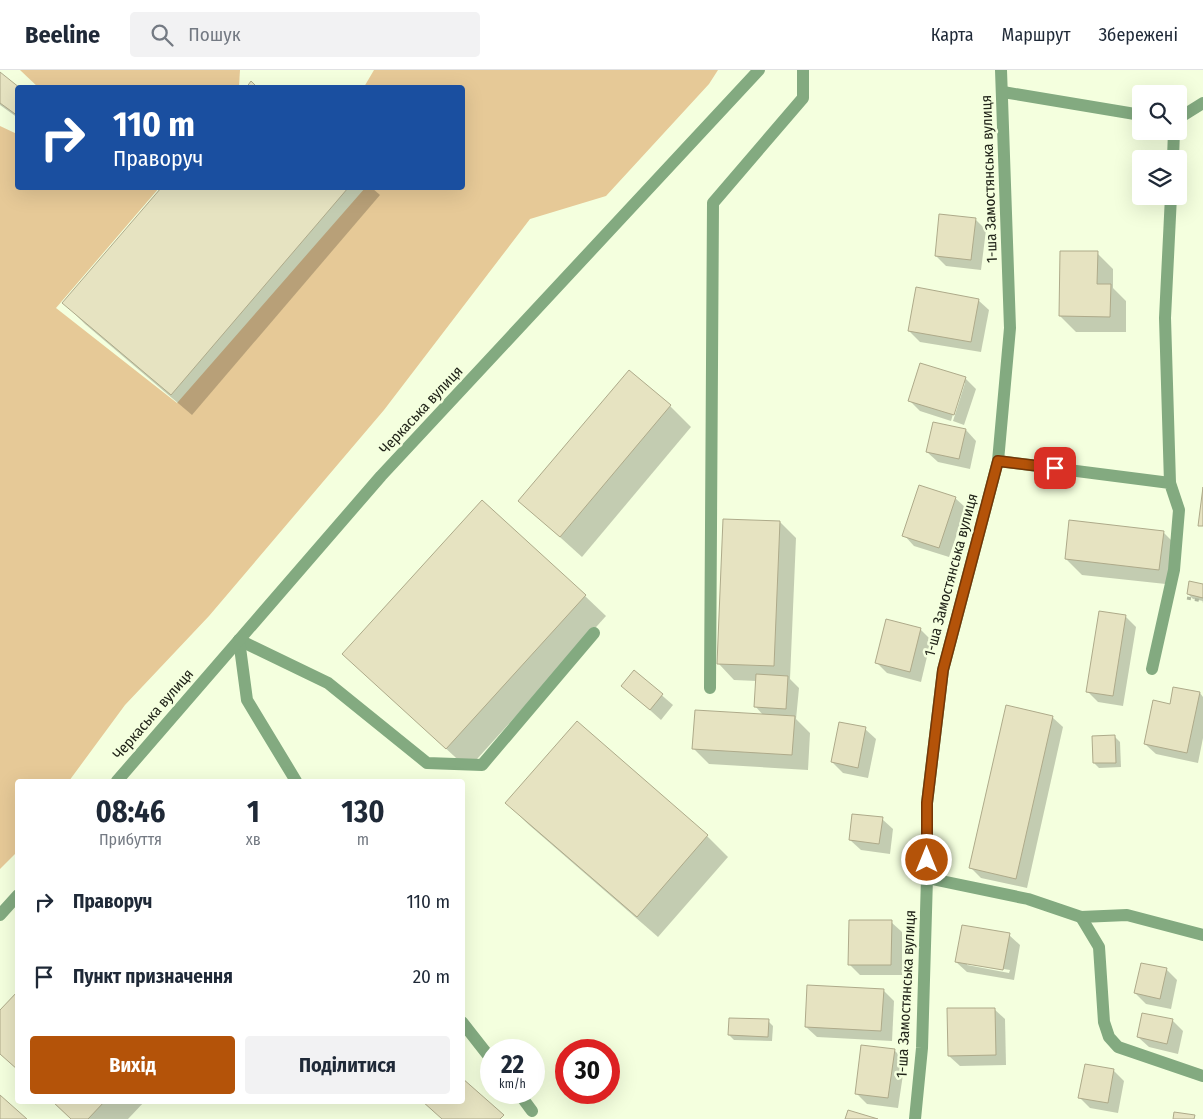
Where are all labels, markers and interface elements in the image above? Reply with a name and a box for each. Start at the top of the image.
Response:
search box [130,12,480,57]
text: Beeline [25,21,100,49]
icon: search [148,21,176,49]
text: Пошук [188,23,241,46]
text: Карта [931,24,974,46]
text: Маршрут [1002,24,1071,46]
text: Збережені [1099,24,1178,46]
map controls [1132,85,1187,205]
button: search [1132,85,1187,140]
street label: 1-ша Замостянська вулиця [977,95,1001,263]
text: 110 m [113,103,195,145]
icon: right [30,105,95,170]
text: Праворуч [113,145,203,172]
button: layers [1132,150,1187,205]
street label: Черкаська вулиця [376,362,466,458]
pin [1034,447,1076,489]
icon: arrive [1041,454,1069,482]
street label: 1-ша Замостянська вулиця [921,491,981,659]
street label: Черкаська вулиця [109,665,197,763]
text: 08:46 [95,794,165,830]
text: 1 [247,794,260,830]
text: 130 [341,794,385,830]
text: Прибуття [99,830,162,849]
text: хв [246,830,261,849]
text: m [357,830,369,849]
position arrow [900,833,952,885]
icon: right [30,888,58,916]
text: Праворуч [73,890,152,913]
text: 110 m [406,890,450,913]
street label: 1-ша Замостянська вулиця [893,910,919,1078]
icon: arrive [30,963,58,991]
text: Пункт призначення [73,965,233,988]
text: 20 m [413,965,450,988]
button: Вихід [30,1036,235,1094]
button: Поділитися [245,1036,450,1094]
speed limit sign: 30 [555,1039,620,1104]
text: 22 [501,1050,524,1080]
text: km/h [499,1077,526,1091]

